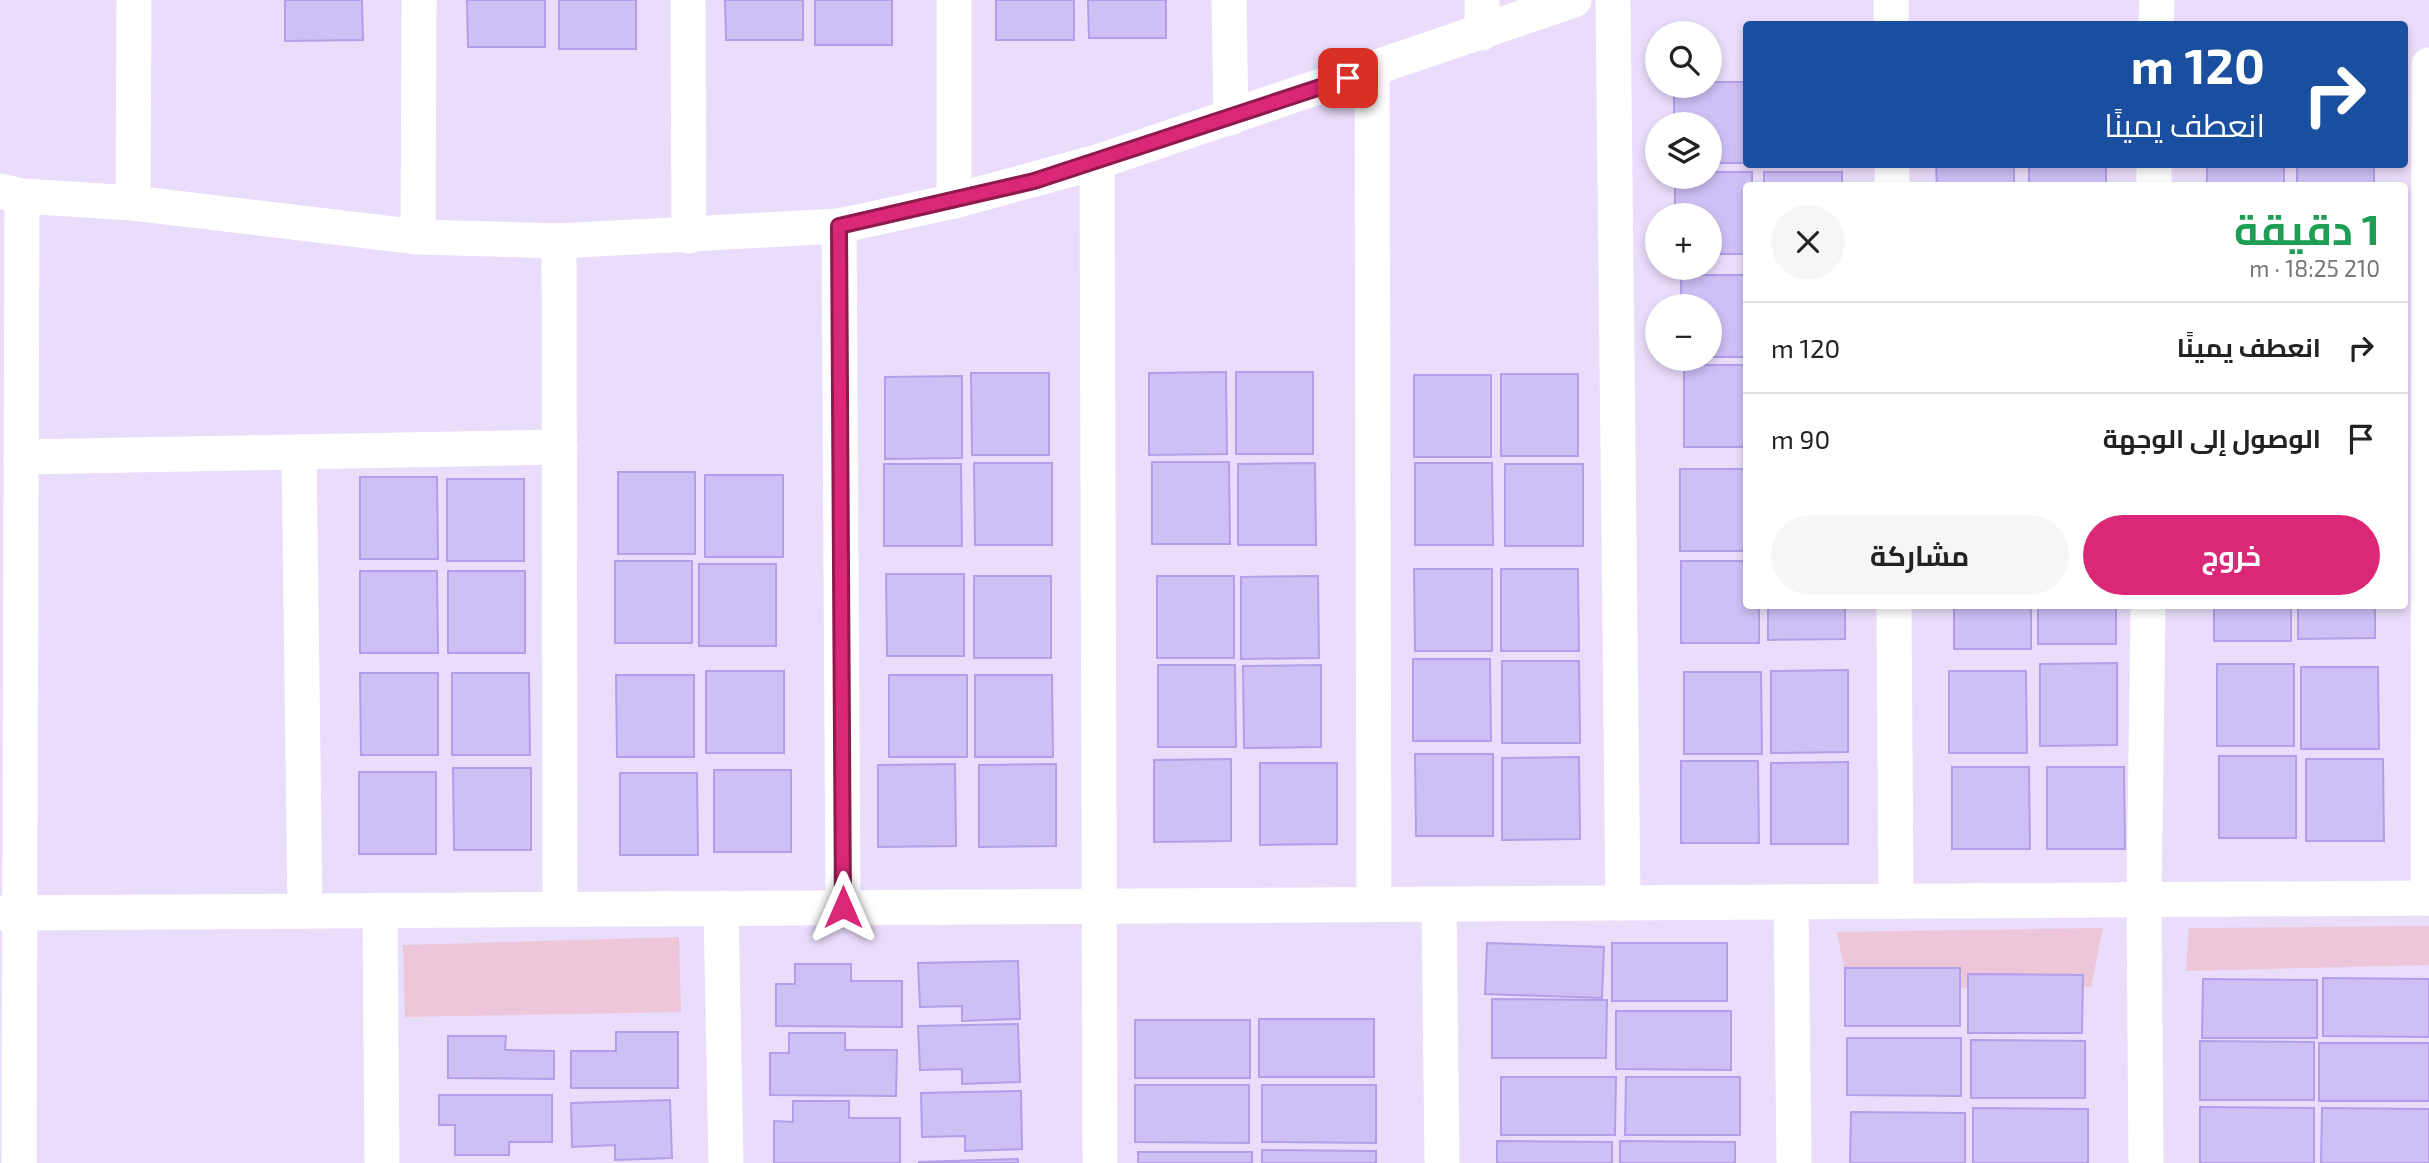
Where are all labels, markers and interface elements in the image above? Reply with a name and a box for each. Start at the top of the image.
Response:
map controls [1645,21,1722,371]
button: search [1645,21,1722,98]
text: 120 m [2131,35,2265,94]
pin [1318,48,1378,108]
icon: right [2289,49,2380,140]
icon: arrive [1329,59,1367,97]
text: انعطف يمينًا [2104,105,2265,143]
button: layers [1645,112,1722,189]
button: + [1645,203,1722,280]
text: 1 دقيقة [2234,203,2380,253]
button: close [1771,205,1845,279]
text: 210 m · 18:25 [2249,254,2380,282]
button: − [1645,294,1722,371]
icon: right [2342,329,2380,367]
text: انعطف يمينًا [2177,331,2321,362]
text: 120 m [1771,332,1840,363]
icon: arrive [2342,420,2380,458]
text: الوصول إلى الوجهة [2103,422,2321,453]
text: 90 m [1771,423,1830,454]
button: مشاركة [1771,515,2069,595]
button: خروج [2083,515,2380,595]
position arrow [806,870,880,944]

